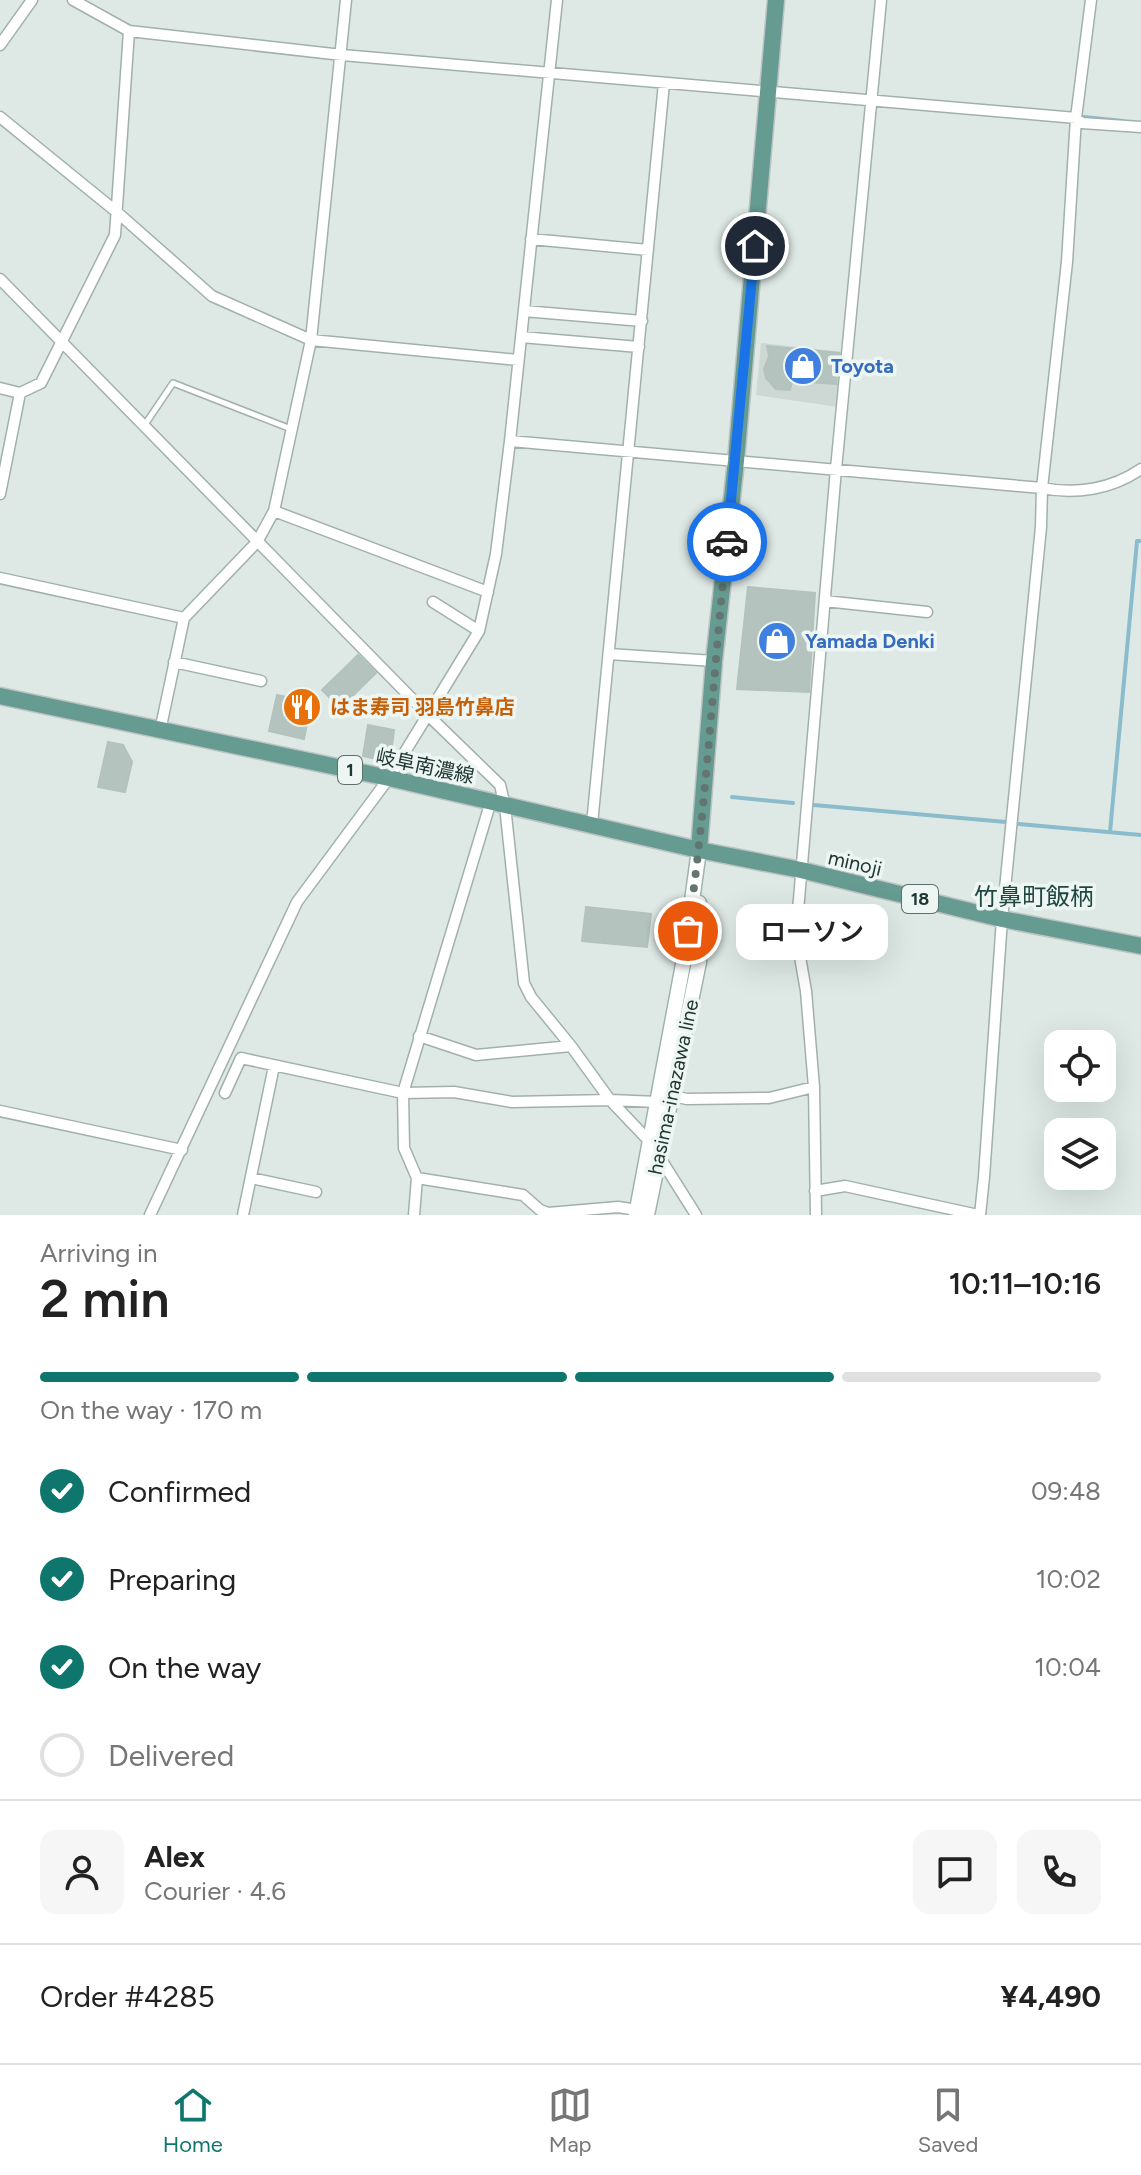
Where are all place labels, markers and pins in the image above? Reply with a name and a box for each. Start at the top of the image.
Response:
pin [721,212,789,280]
shop icon: Toyota [782,345,824,387]
place label: Toyota [831,354,894,378]
shop icon: Yamada Denki [756,620,798,662]
place label: Yamada Denki [805,629,935,653]
restaurant icon: はま寿司 羽島竹鼻店 [281,686,323,728]
place label: はま寿司 羽島竹鼻店 [330,695,515,719]
pin [654,897,722,965]
callout: ローソン [736,903,888,959]

